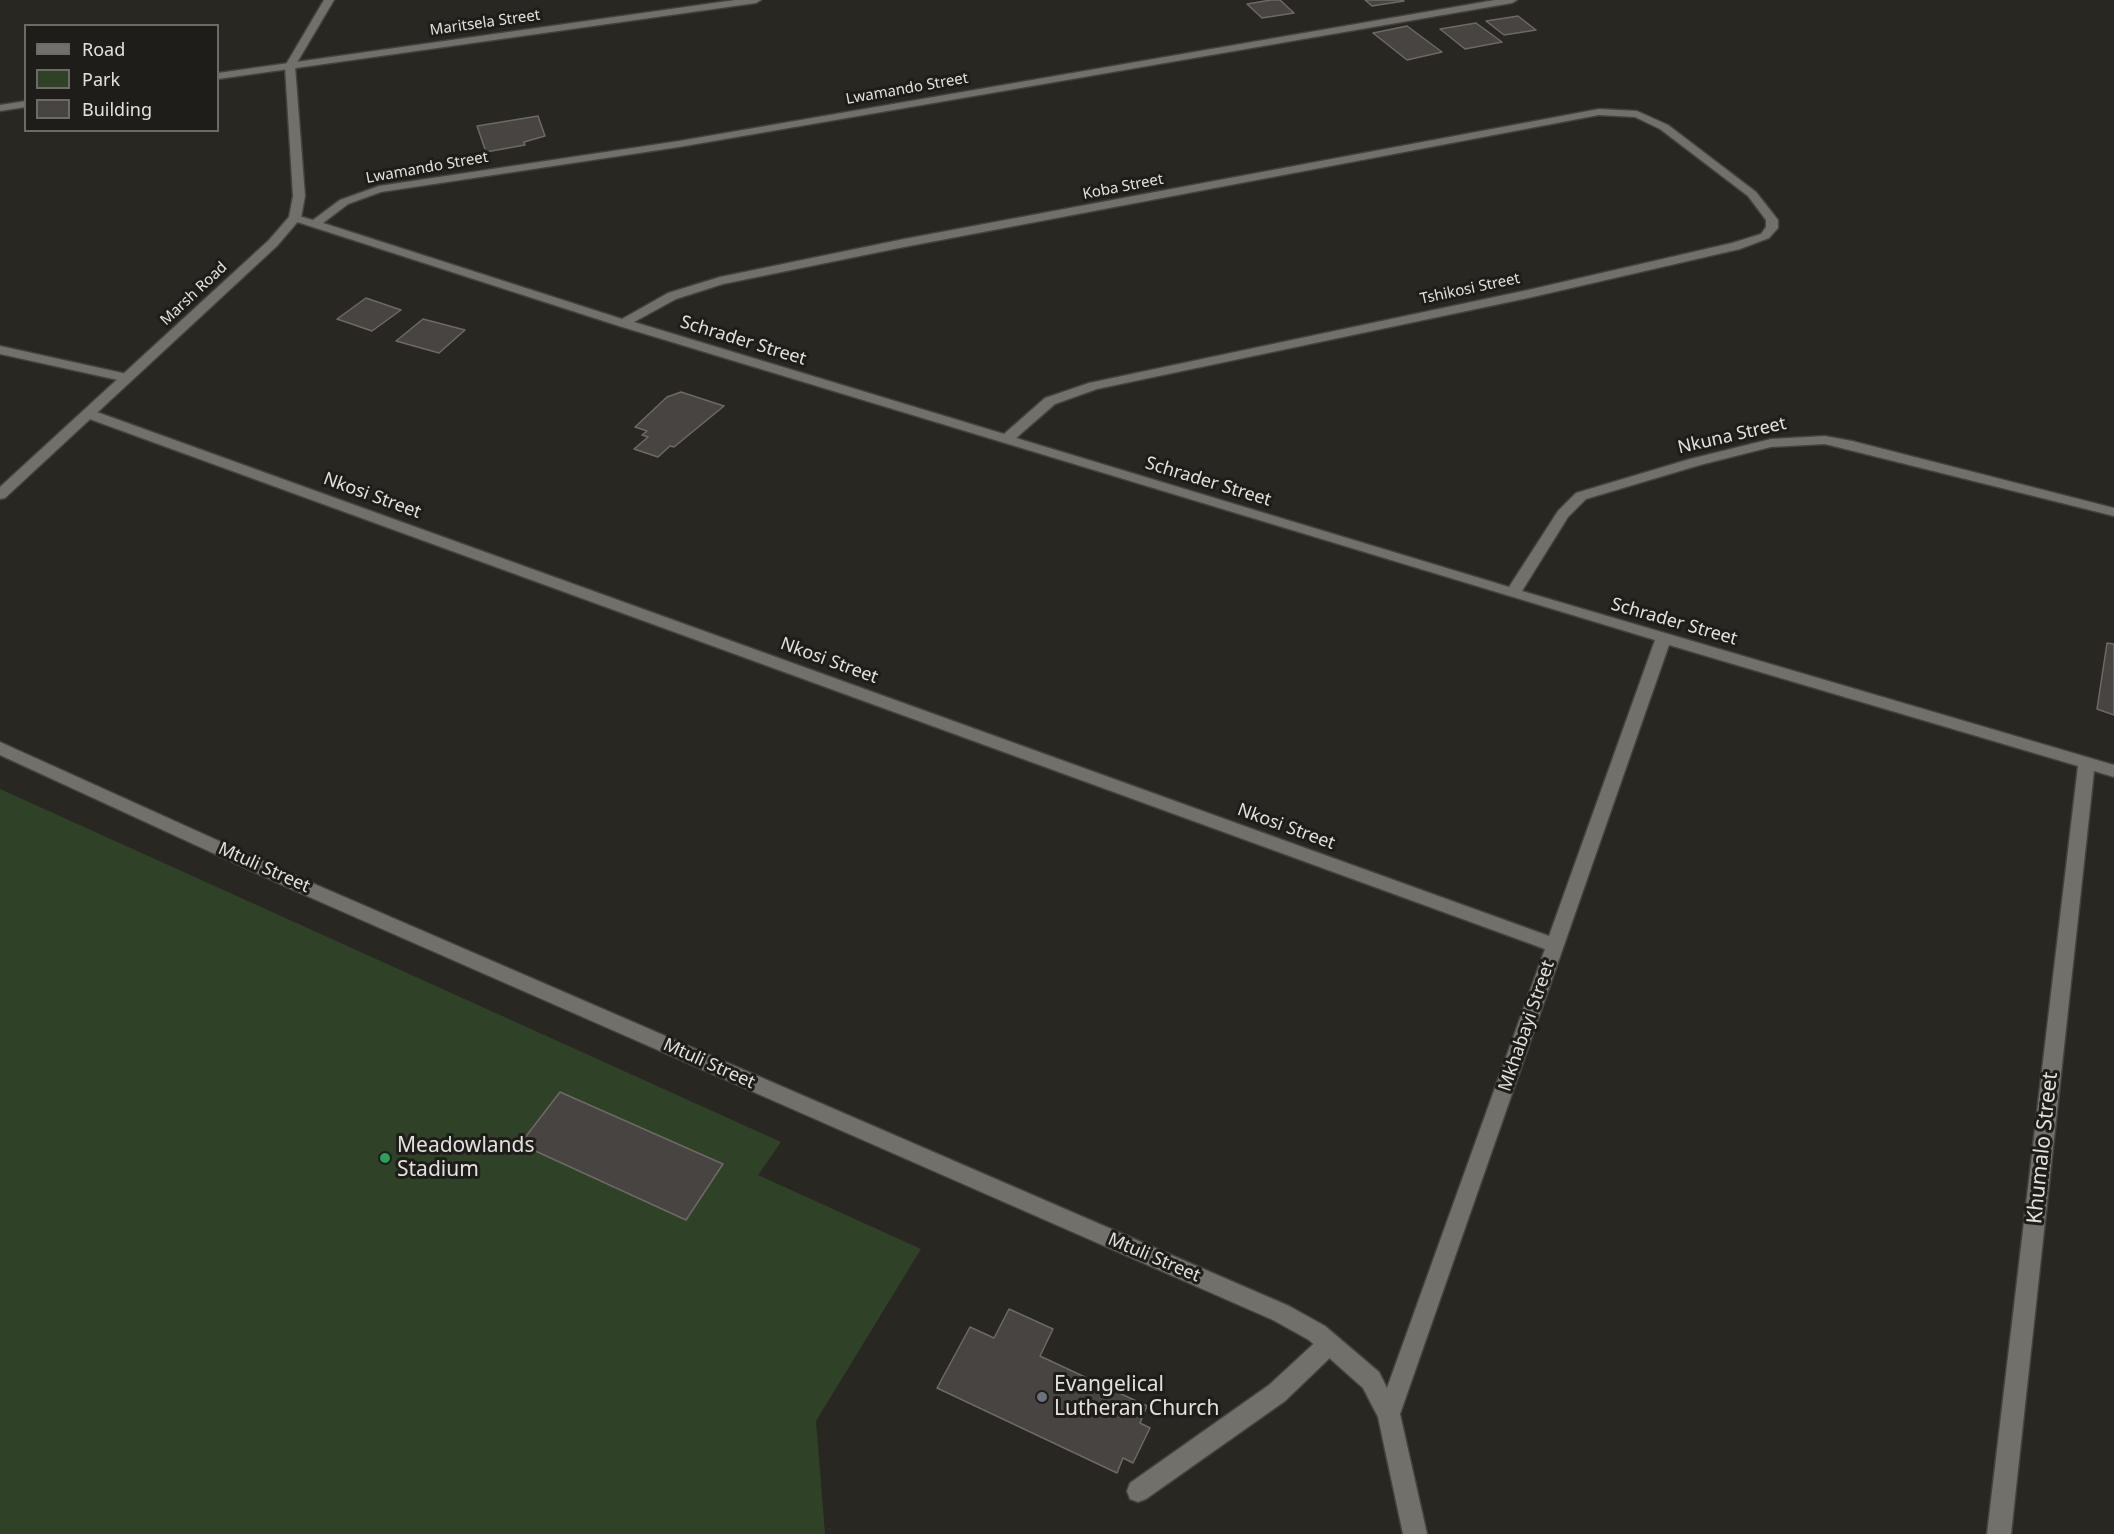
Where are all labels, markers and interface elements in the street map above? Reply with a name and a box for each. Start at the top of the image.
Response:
street label: Maritsela Street [429,6,541,40]
legend [24,24,219,132]
text: Road [82,37,125,61]
text: Park [82,67,120,91]
street label: Lwamando Street [844,69,970,109]
text: Building [82,97,152,121]
street label: Lwamando Street [364,148,490,188]
street label: Koba Street [1081,170,1165,204]
street label: Marsh Road [157,259,231,329]
street label: Tshikosi Street [1418,270,1522,308]
street label: Schrader Street [677,312,809,370]
street label: Nkuna Street [1676,413,1788,459]
street label: Schrader Street [1142,453,1274,511]
street label: Nkosi Street [320,468,424,524]
street label: Schrader Street [1608,594,1740,650]
street label: Nkosi Street [777,633,881,689]
street label: Nkosi Street [1234,799,1338,855]
street label: Mtuli Street [215,838,313,898]
street label: Mkhabayi Street [1494,958,1560,1094]
street label: Mtuli Street [660,1034,758,1094]
street label: Khumalo Street [2022,1071,2064,1225]
place label: Meadowlands Stadium [397,1133,535,1183]
marker: Meadowlands Stadium [378,1151,392,1165]
street label: Mtuli Street [1105,1229,1203,1287]
place label: Evangelical Lutheran Church [1054,1372,1219,1422]
marker: Evangelical Lutheran Church [1035,1390,1049,1404]

